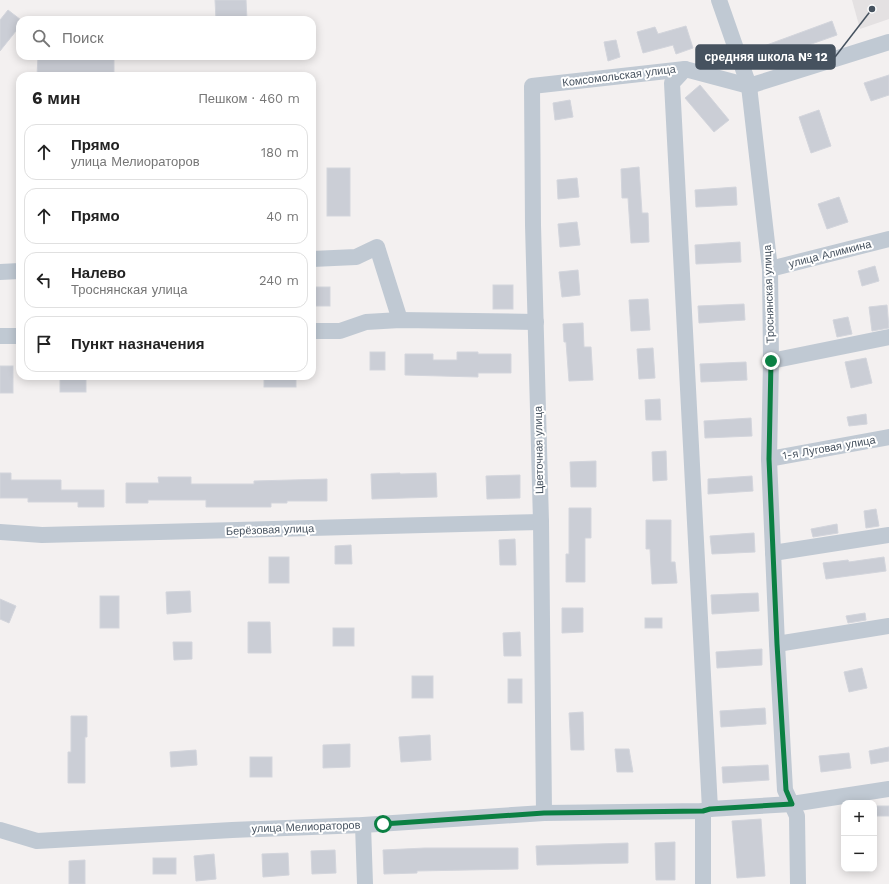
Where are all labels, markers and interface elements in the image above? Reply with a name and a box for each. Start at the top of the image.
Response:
search box [16,16,316,60]
icon: search [30,27,52,49]
text: Поиск [62,29,104,47]
callout: средняя школа № 12 [696,45,835,69]
text: средняя школа № 12 [704,50,828,64]
street label: Комсомольская улица [562,62,677,89]
text: 6 мин [32,88,81,108]
text: Пешком · 460 m [198,91,300,106]
text: Прямо [71,136,120,154]
icon: ahead [33,141,55,163]
text: 180 m [261,145,299,160]
text: улица Мелиораторов [71,154,200,169]
icon: ahead [33,205,55,227]
text: Прямо [71,207,120,225]
text: 40 m [266,209,299,224]
street label: улица Алимкина [787,237,873,271]
street label: Троснянская улица [761,244,777,343]
text: Налево [71,264,126,282]
icon: left [33,269,55,291]
text: 240 m [259,273,299,288]
text: Троснянская улица [71,282,187,297]
icon: arrive [33,333,55,355]
text: Пункт назначения [71,335,204,353]
route end [762,352,780,370]
street label: Цветочная улица [532,405,546,494]
street label: 1-я Луговая улица [782,433,877,463]
street label: Берёзовая улица [226,522,315,538]
map controls [841,800,877,872]
button: + [841,800,877,836]
route start [374,815,392,833]
street label: улица Мелиораторов [251,819,361,835]
button: − [841,836,877,872]

